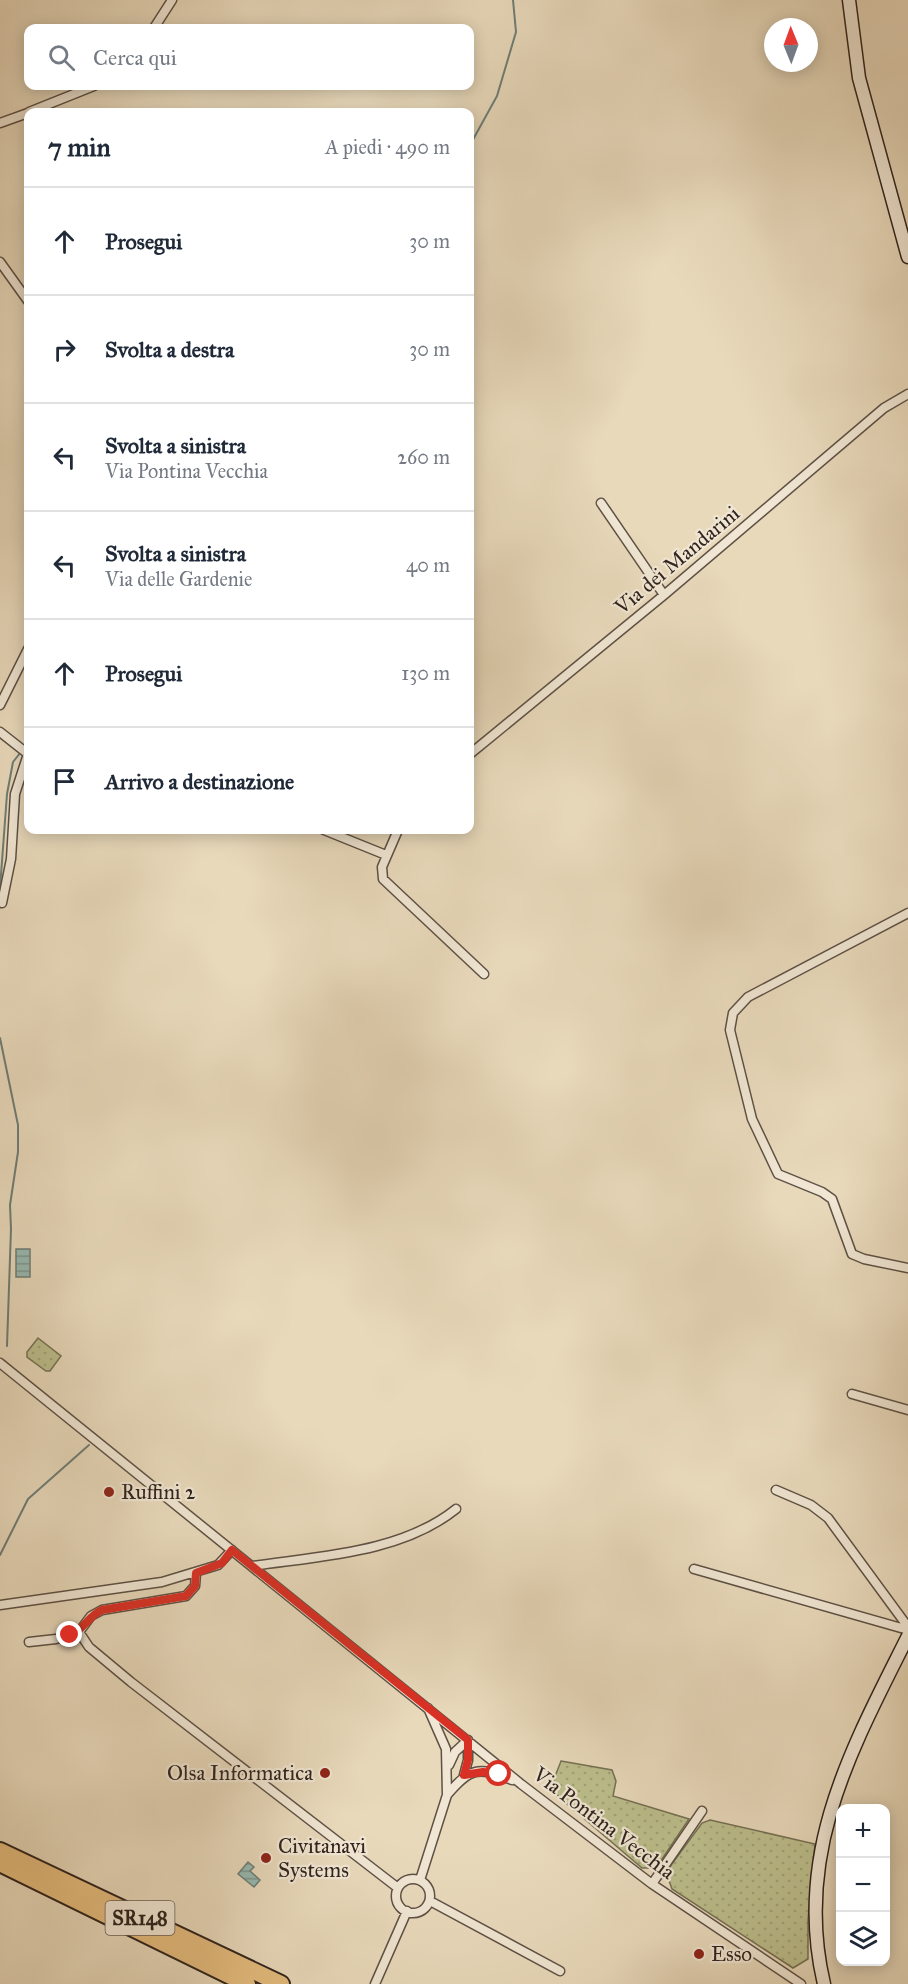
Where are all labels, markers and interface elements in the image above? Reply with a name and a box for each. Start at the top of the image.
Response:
north arrow [764,18,818,72]
search box [24,24,474,90]
icon: search [45,41,78,74]
text: Cerca qui [93,44,177,71]
text: 7 min [48,131,111,163]
text: A piedi · 490 m [325,135,450,159]
icon: ahead [48,225,81,258]
text: Prosegui [105,228,182,255]
text: 30 m [409,229,450,253]
icon: right [48,333,81,366]
text: Svolta a destra [105,336,234,363]
text: 30 m [409,337,450,361]
text: Svolta a sinistra [105,432,246,459]
icon: left [48,441,81,474]
text: 260 m [397,445,450,469]
text: Via Pontina Vecchia [105,459,268,483]
street label: Via dei Mandarini [608,500,745,621]
text: Svolta a sinistra [105,540,246,567]
icon: left [48,549,81,582]
text: 40 m [406,553,450,577]
text: Via delle Gardenie [105,567,252,591]
icon: ahead [48,657,81,690]
text: Prosegui [105,660,182,687]
text: 130 m [401,661,450,685]
icon: arrive [48,765,81,798]
text: Arrivo a destinazione [105,768,294,795]
place label: Ruffini 2 [121,1479,196,1505]
marker: Ruffini 2 [102,1485,116,1499]
route end [56,1621,82,1647]
place label: Olsa Informatica [167,1760,313,1786]
route start [485,1760,511,1786]
street label: Via Pontina Vecchia [527,1761,680,1885]
marker: Olsa Informatica [318,1766,332,1780]
map controls [836,1804,890,1966]
button: + [836,1804,890,1858]
place label: Civitanavi Systems [278,1833,366,1883]
marker: Civitanavi Systems [259,1851,273,1865]
button: − [836,1858,890,1912]
road number: SR148 [106,1901,174,1935]
button: layers [836,1912,890,1966]
place label: Esso [711,1941,752,1967]
marker: Esso [692,1947,706,1961]

